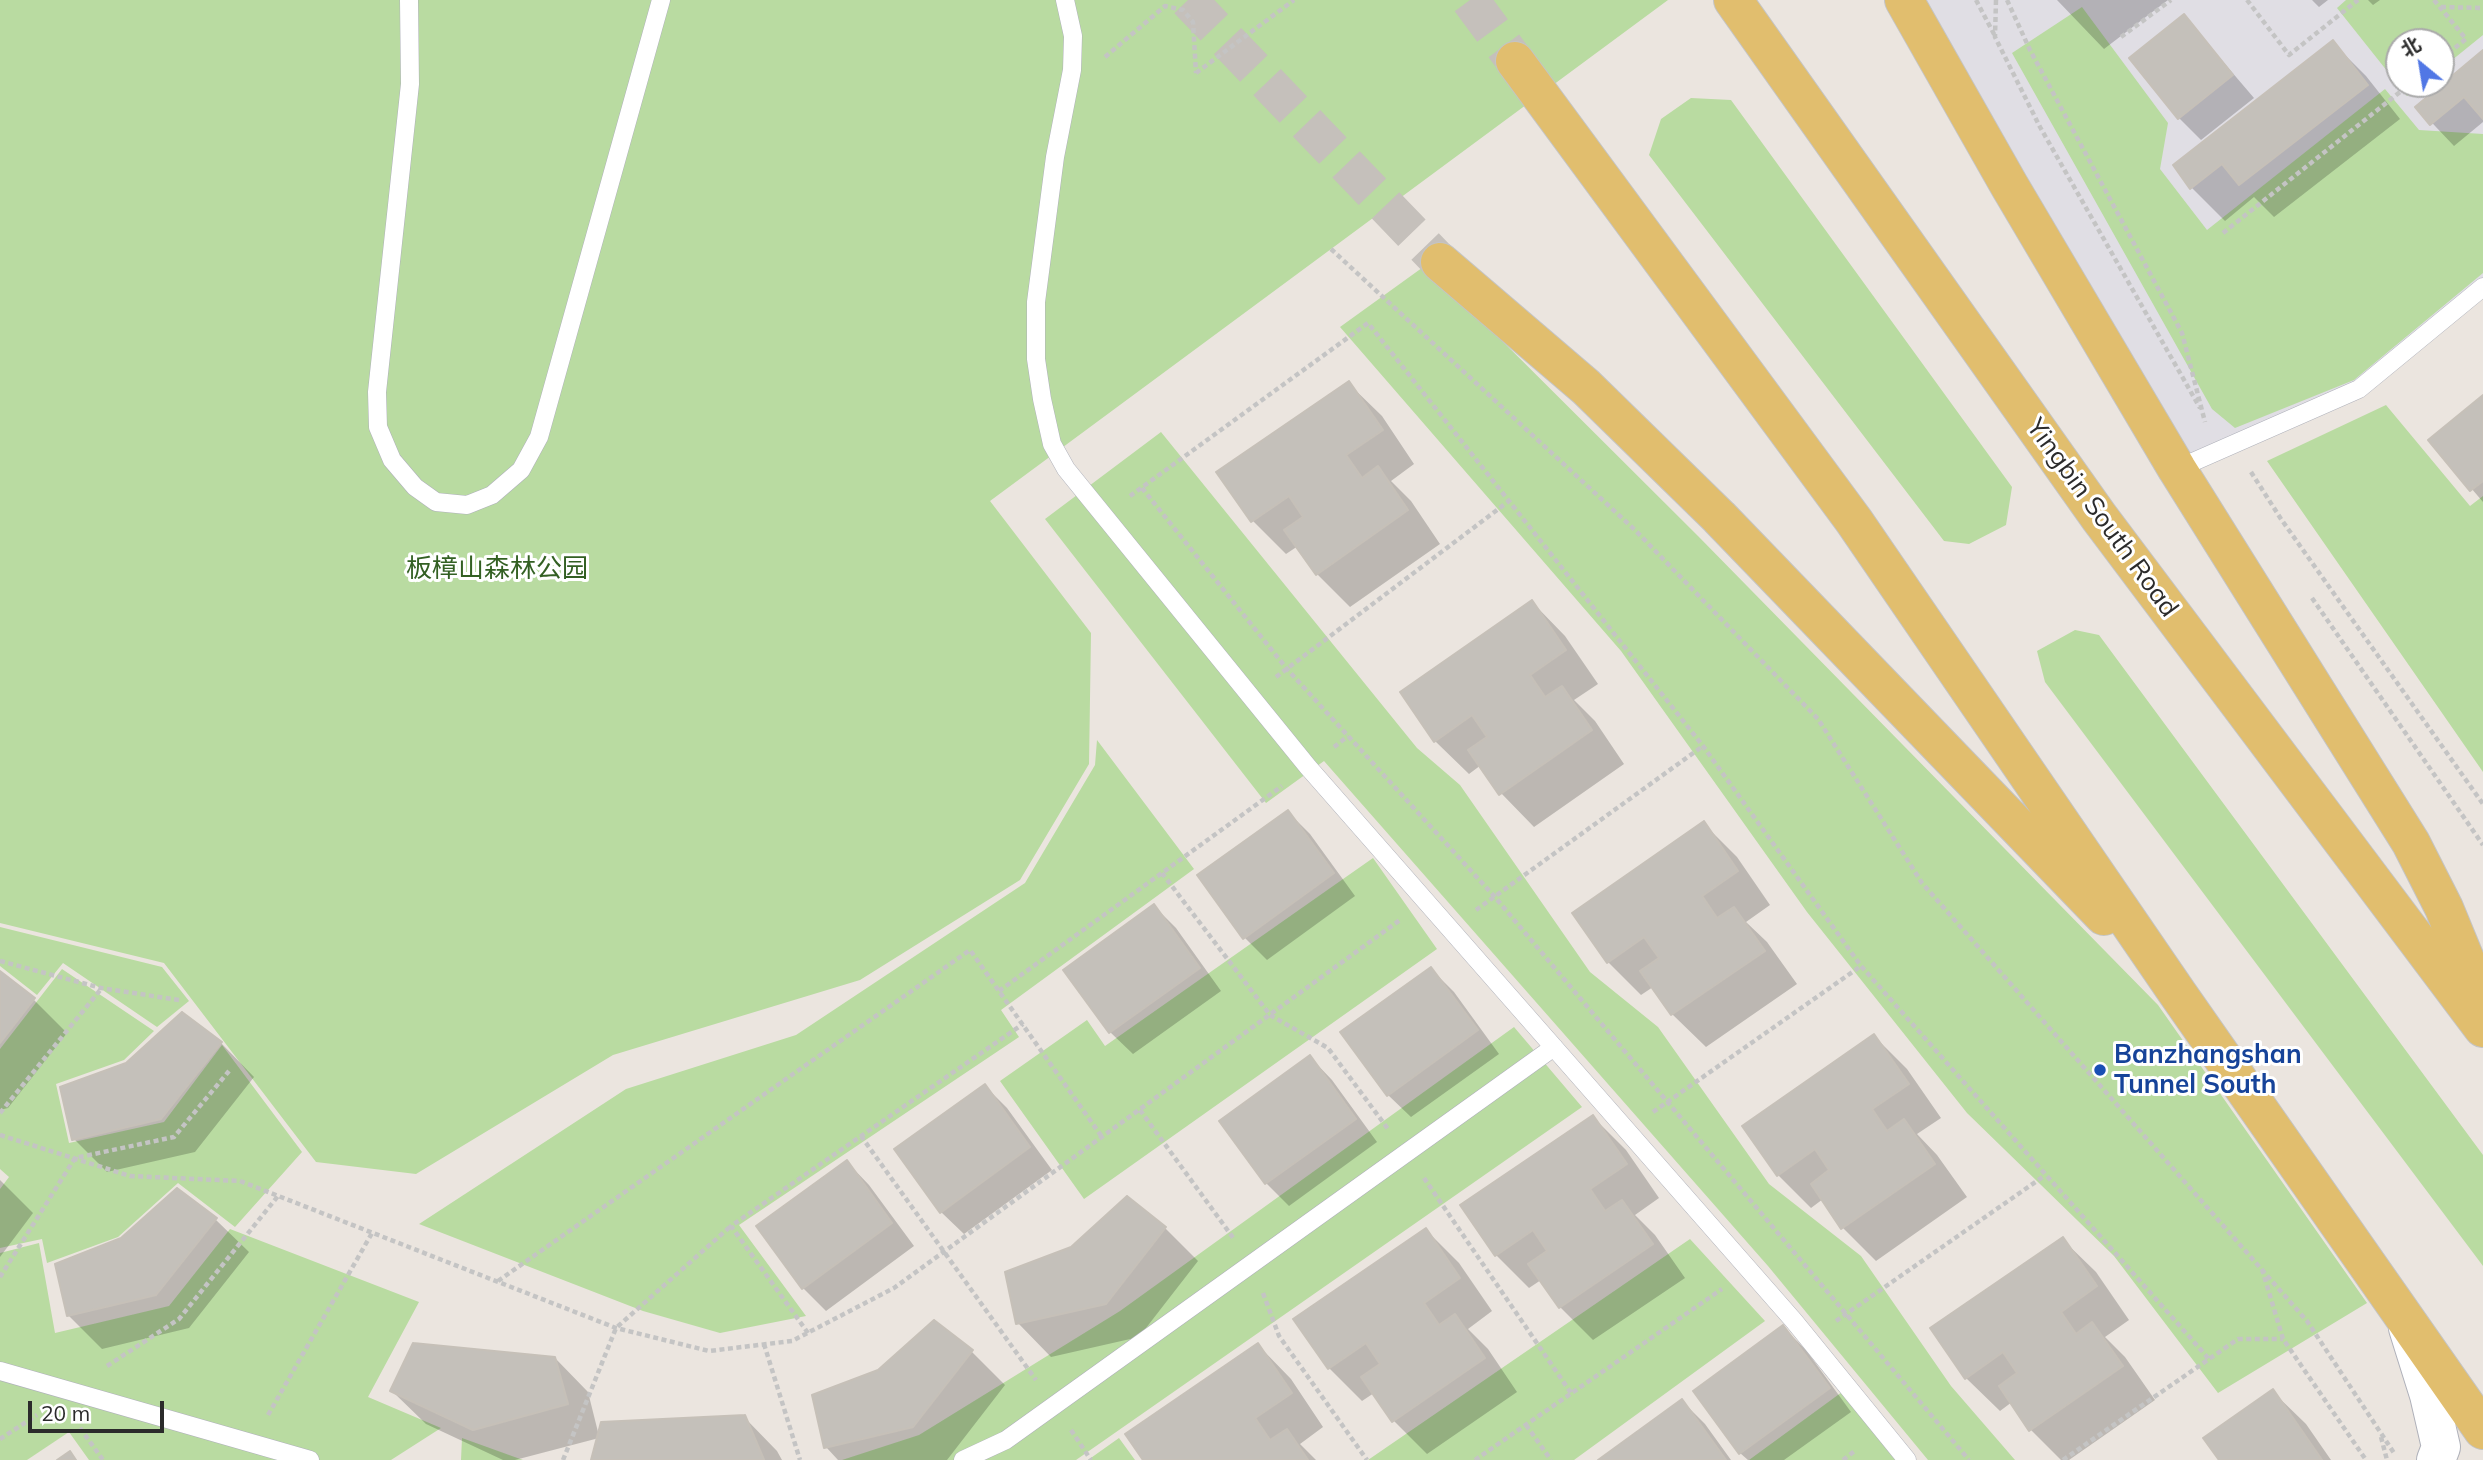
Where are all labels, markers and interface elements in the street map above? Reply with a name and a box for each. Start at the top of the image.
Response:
north arrow [2385,28,2455,98]
text: 北 [2396,31,2425,62]
street label: Yingbin South Road [2020,413,2184,623]
park label: 板樟山森林公园 [406,553,588,585]
place label: Banzhangshan Tunnel South [2114,1039,2302,1100]
marker: Banzhangshan Tunnel South [2092,1062,2108,1078]
scale bar [32,1386,168,1430]
text: 20 m [41,1400,90,1426]

